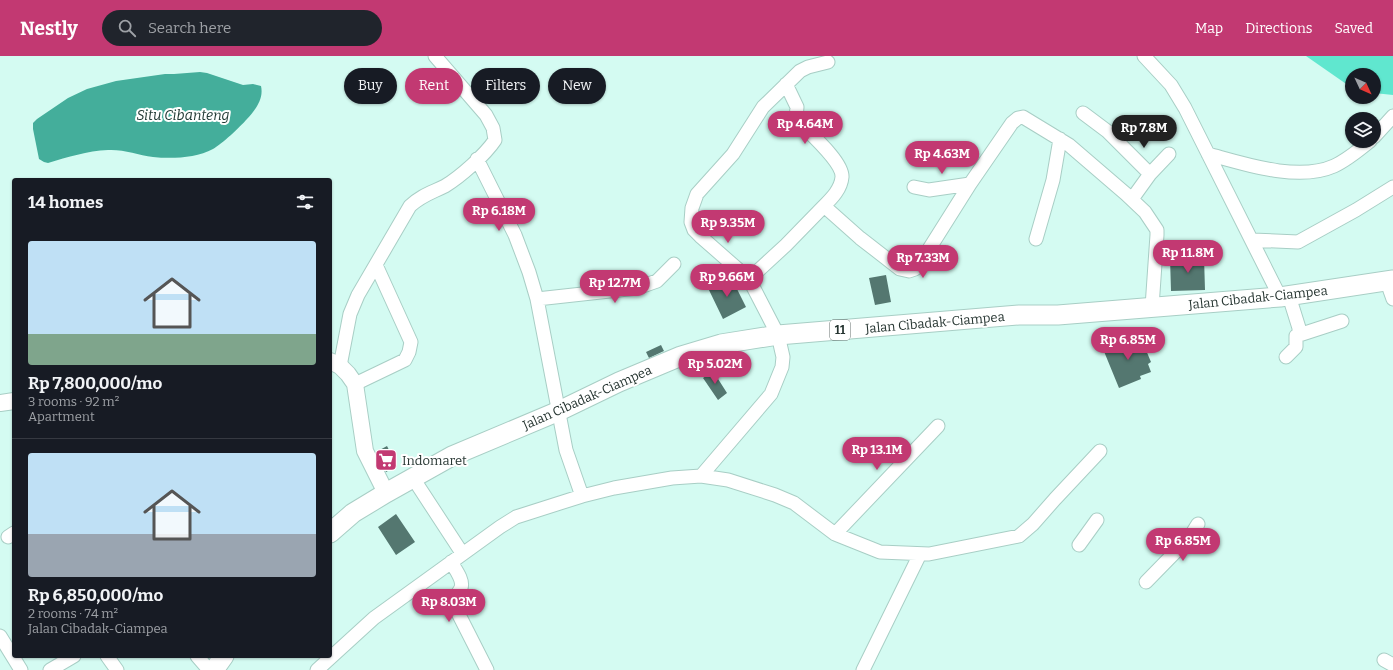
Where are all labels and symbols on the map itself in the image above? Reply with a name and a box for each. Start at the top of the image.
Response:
north arrow [1345,68,1381,104]
water label: Situ Cibanteng [136,107,230,124]
pin: Rp 4.64M [764,111,846,145]
pin: Rp 7.8M [1107,115,1181,149]
pin: Rp 4.63M [901,141,983,175]
pin: Rp 6.18M [458,198,540,232]
pin: Rp 9.35M [687,210,769,244]
pin: Rp 11.8M [1147,240,1229,274]
pin: Rp 7.33M [882,245,964,279]
pin: Rp 9.66M [686,264,768,298]
pin: Rp 12.7M [574,270,656,304]
street label: Jalan Cibadak-Ciampea [1187,283,1328,312]
street label: Jalan Cibadak-Ciampea [864,309,1005,336]
road number: 11 [830,320,850,340]
pin: Rp 6.85M [1087,327,1169,361]
pin: Rp 5.02M [674,351,756,385]
street label: Jalan Cibadak-Ciampea [519,362,654,433]
pin: Rp 13.1M [836,437,918,471]
supermarket icon: Indomaret [373,447,399,473]
place label: Indomaret [402,453,467,468]
pin: Rp 6.85M [1142,528,1224,562]
pin: Rp 8.03M [408,589,490,623]

